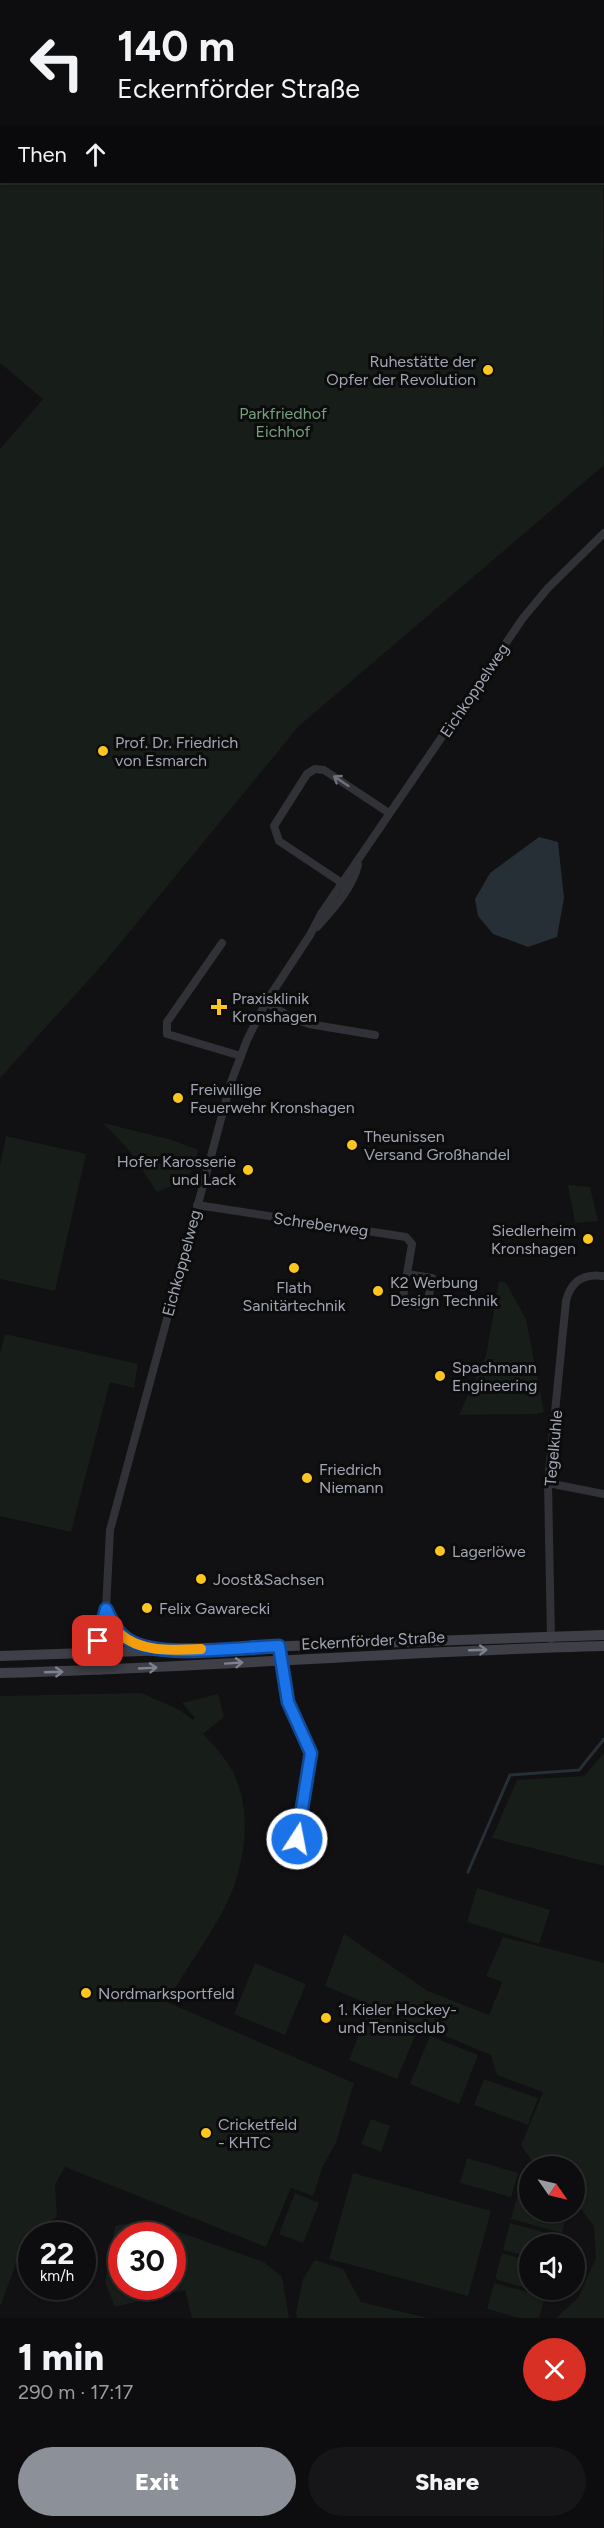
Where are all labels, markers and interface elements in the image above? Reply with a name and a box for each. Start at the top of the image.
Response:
text: 140 m [117,21,235,72]
icon: left [18,24,96,102]
text: Eckernförder Straße [117,72,360,105]
icon: ahead [79,138,112,171]
text: Then [18,141,67,168]
place label: Ruhestätte der Opfer der Revolution [326,352,477,389]
marker: Ruhestätte der Opfer der Revolution [481,363,495,377]
park label: Parkfriedhof Eichhof [239,404,327,441]
street label: Eichkoppelweg [436,640,513,741]
place label: Prof. Dr. Friedrich von Esmarch [115,733,238,770]
marker: Prof. Dr. Friedrich von Esmarch [96,744,110,758]
one-way arrow [333,775,349,787]
place label: Praxisklinik Kronshagen [232,989,317,1026]
marker: Praxisklinik Kronshagen [210,998,228,1016]
place label: Freiwillige Feuerwehr Kronshagen [190,1080,355,1117]
marker: Freiwillige Feuerwehr Kronshagen [171,1091,185,1105]
place label: Theunissen Versand Großhandel [364,1127,510,1164]
marker: Theunissen Versand Großhandel [345,1138,359,1152]
place label: Hofer Karosserie und Lack [117,1152,236,1189]
marker: Hofer Karosserie und Lack [241,1163,255,1177]
street label: Eichkoppelweg [158,1208,205,1318]
street label: Schreberweg [272,1208,370,1241]
place label: Siedlerheim Kronshagen [491,1221,576,1258]
marker: Siedlerheim Kronshagen [581,1232,595,1246]
marker: Flath Sanitärtechnik [287,1261,301,1275]
place label: K2 Werbung Design Technik [390,1273,498,1310]
place label: Flath Sanitärtechnik [243,1278,346,1315]
marker: K2 Werbung Design Technik [371,1284,385,1298]
place label: Spachmann Engineering [452,1358,537,1395]
marker: Spachmann Engineering [433,1369,447,1383]
street label: Tegelkuhle [541,1409,566,1487]
place label: Friedrich Niemann [319,1460,384,1497]
marker: Friedrich Niemann [300,1471,314,1485]
place label: Lagerlöwe [452,1542,526,1561]
marker: Lagerlöwe [433,1544,447,1558]
place label: Joost&Sachsen [213,1570,324,1589]
marker: Joost&Sachsen [194,1572,208,1586]
place label: Felix Gawarecki [159,1599,270,1618]
marker: Felix Gawarecki [140,1601,154,1615]
pin [72,1615,123,1666]
icon: arrive [81,1624,114,1657]
street label: Eckernförder Straße [301,1627,446,1654]
one-way arrow [468,1645,488,1656]
one-way arrow [224,1657,244,1668]
one-way arrow [138,1662,158,1673]
one-way arrow [44,1666,64,1678]
position arrow [265,1807,329,1871]
place label: Nordmarksportfeld [98,1984,235,2003]
marker: Nordmarksportfeld [79,1986,93,2000]
place label: 1. Kieler Hockey- und Tennisclub [338,2000,457,2037]
marker: 1. Kieler Hockey- und Tennisclub [319,2011,333,2025]
place label: Cricketfeld - KHTC [218,2115,297,2152]
marker: Cricketfeld - KHTC [199,2126,213,2140]
north arrow [519,2156,585,2222]
map controls [519,2156,585,2300]
speed limit sign: 30 [108,2222,186,2300]
button: sound [519,2234,585,2300]
text: 22 [40,2235,74,2272]
text: km/h [40,2267,74,2285]
text: 1 min [18,2336,104,2379]
button: close [523,2338,586,2401]
text: 290 m · 17:17 [18,2380,133,2404]
button: Exit [18,2447,296,2516]
button: Share [308,2447,586,2516]

